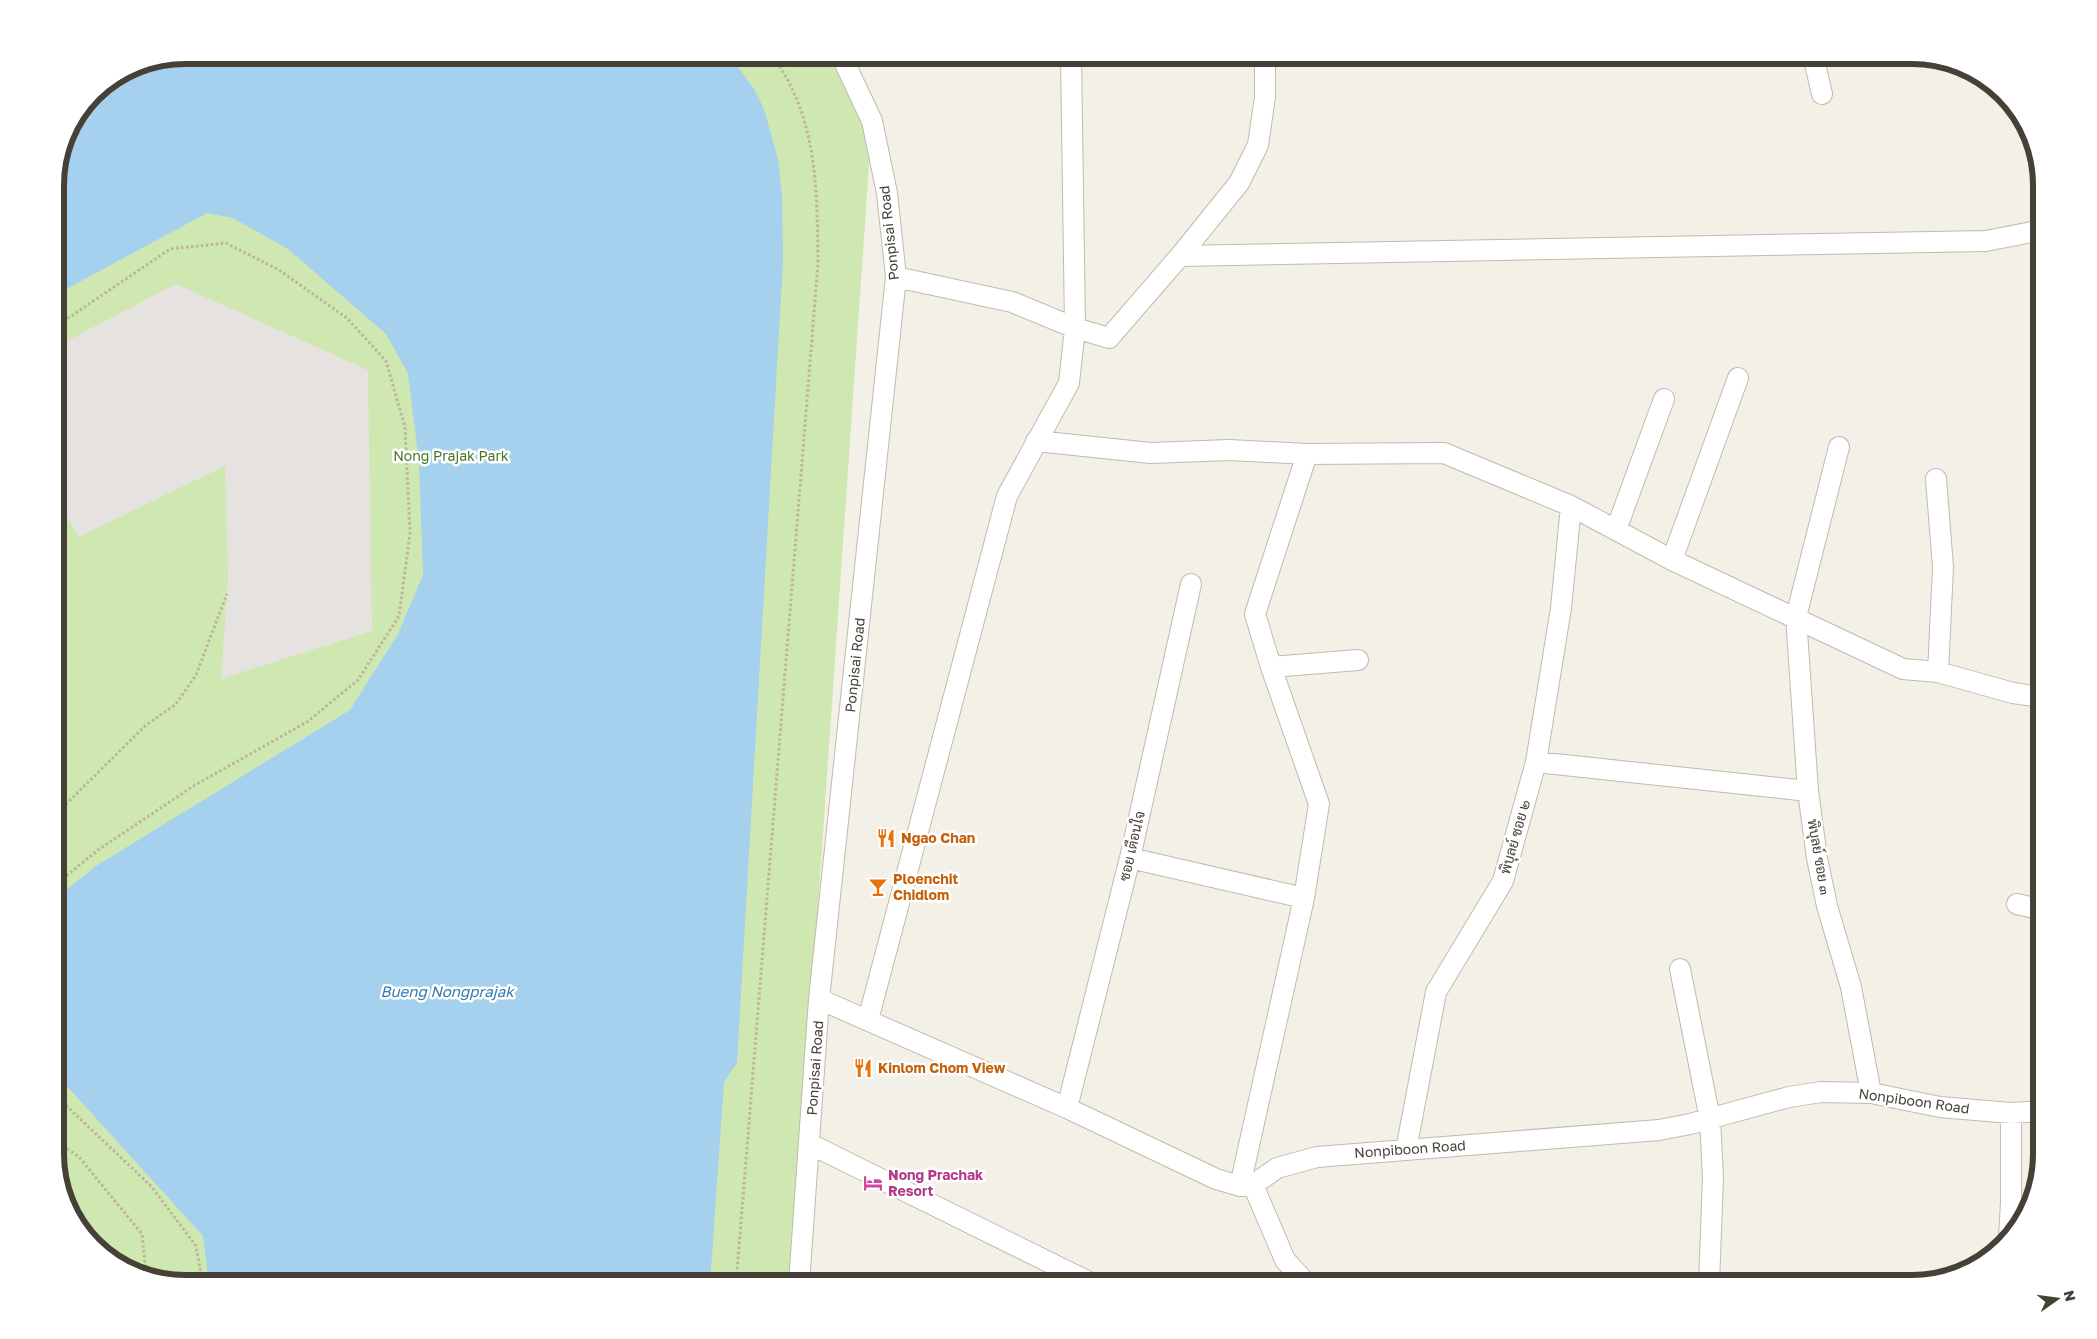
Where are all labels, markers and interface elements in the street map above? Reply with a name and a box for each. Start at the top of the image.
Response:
street label: Ponpisai Road [875,185,902,281]
park label: Nong Prajak Park [393,447,509,464]
street label: Ponpisai Road [841,617,868,713]
street label: พิบุลย์ ซอย ๒ [1496,798,1535,877]
street label: ซอย เตือนใจ [1115,809,1148,883]
street label: พิบุลย์ ซอย ๓ [1802,818,1835,897]
restaurant icon: Ngao Chan [875,827,897,849]
place label: Ngao Chan [901,829,975,846]
place label: Ploenchit Chidlom [893,870,958,903]
bar icon: Ploenchit Chidlom [867,876,889,898]
water label: Bueng Nongprajak [380,982,515,1001]
street label: Ponpisai Road [803,1020,826,1116]
restaurant icon: Kinlom Chom View [852,1057,874,1079]
place label: Kinlom Chom View [878,1059,1006,1076]
street label: Nonpiboon Road [1858,1084,1971,1117]
street label: Nonpiboon Road [1354,1136,1466,1161]
place label: Nong Prachak Resort [888,1166,983,1199]
hotel icon: Nong Prachak Resort [862,1172,884,1194]
north arrow [2032,1274,2082,1324]
text: N [2061,1289,2080,1303]

